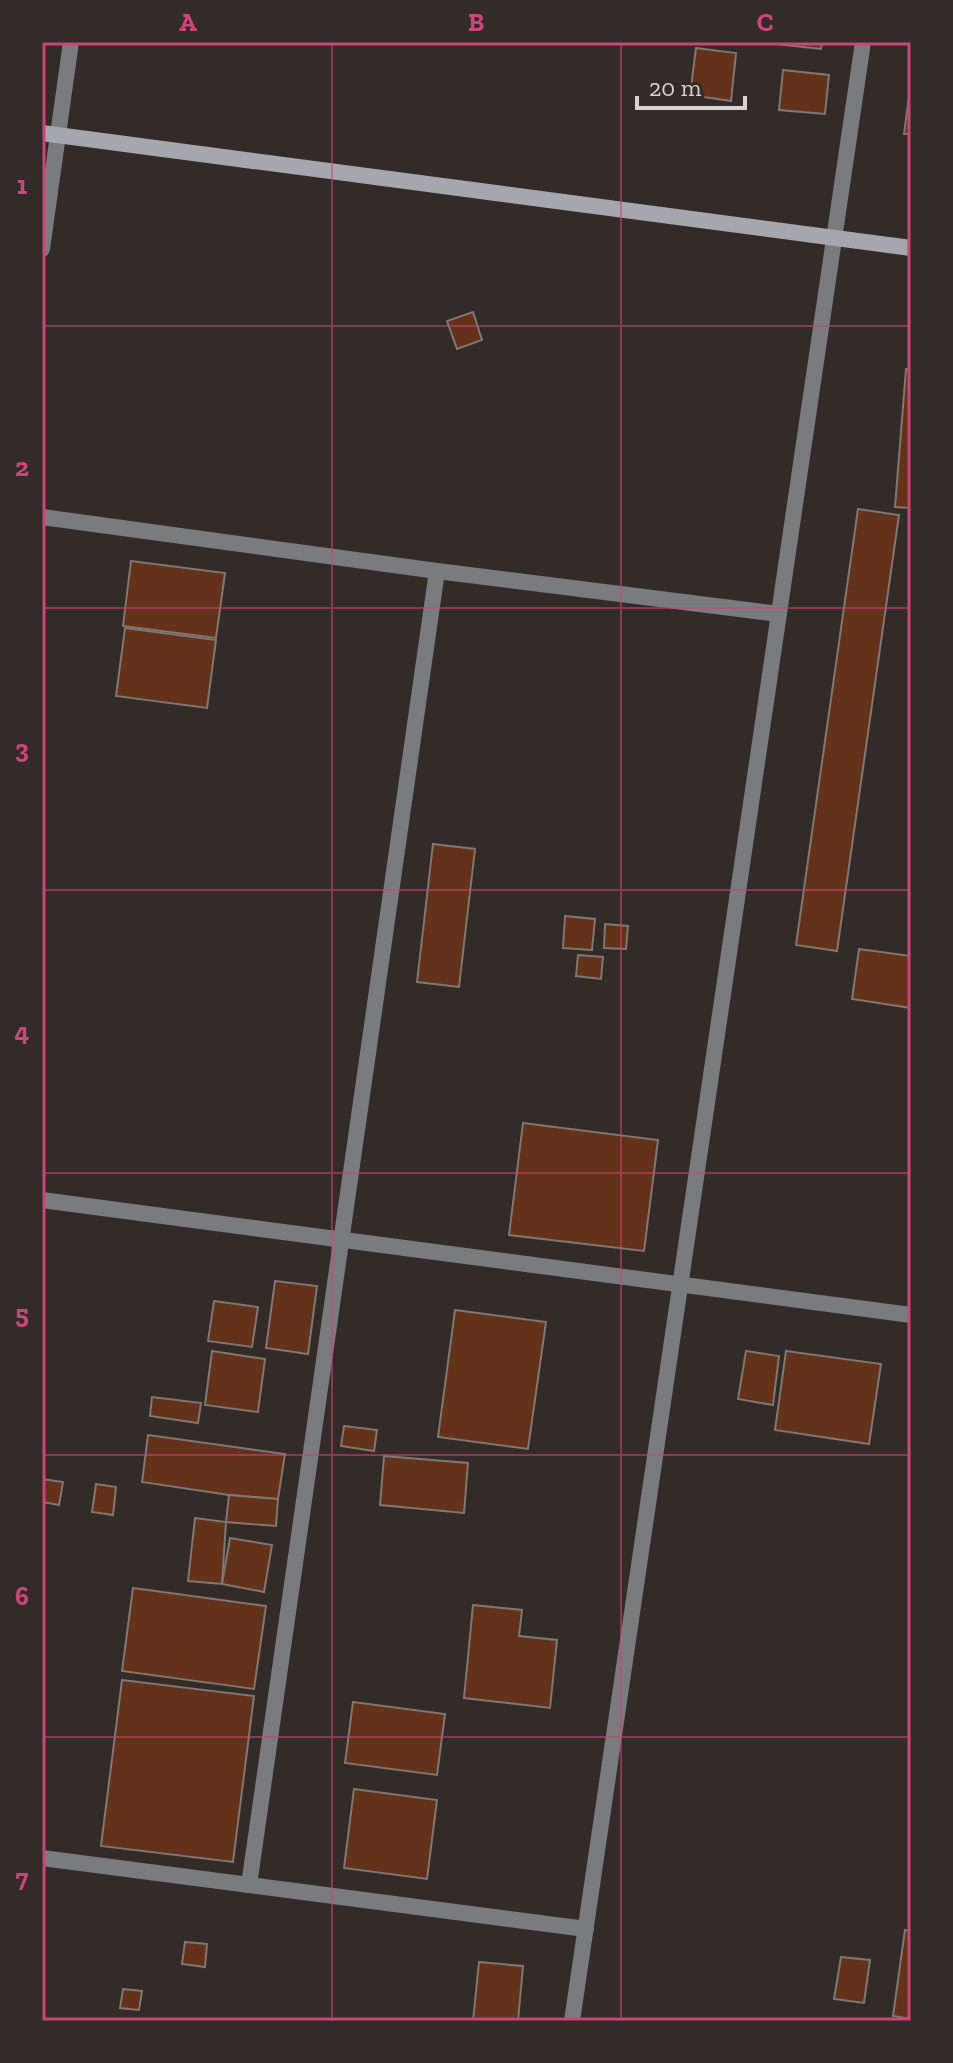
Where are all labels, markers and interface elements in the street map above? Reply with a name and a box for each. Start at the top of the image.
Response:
text: A [179,6,197,38]
text: B [468,6,484,38]
text: C [757,6,773,38]
scale bar [637,60,745,110]
text: 20 m [649,73,702,102]
text: 1 [17,169,28,201]
text: 2 [15,451,29,483]
text: 3 [15,733,29,765]
text: 4 [15,1016,30,1048]
text: 5 [15,1298,29,1330]
text: 6 [15,1580,29,1612]
text: 7 [16,1862,29,1894]

